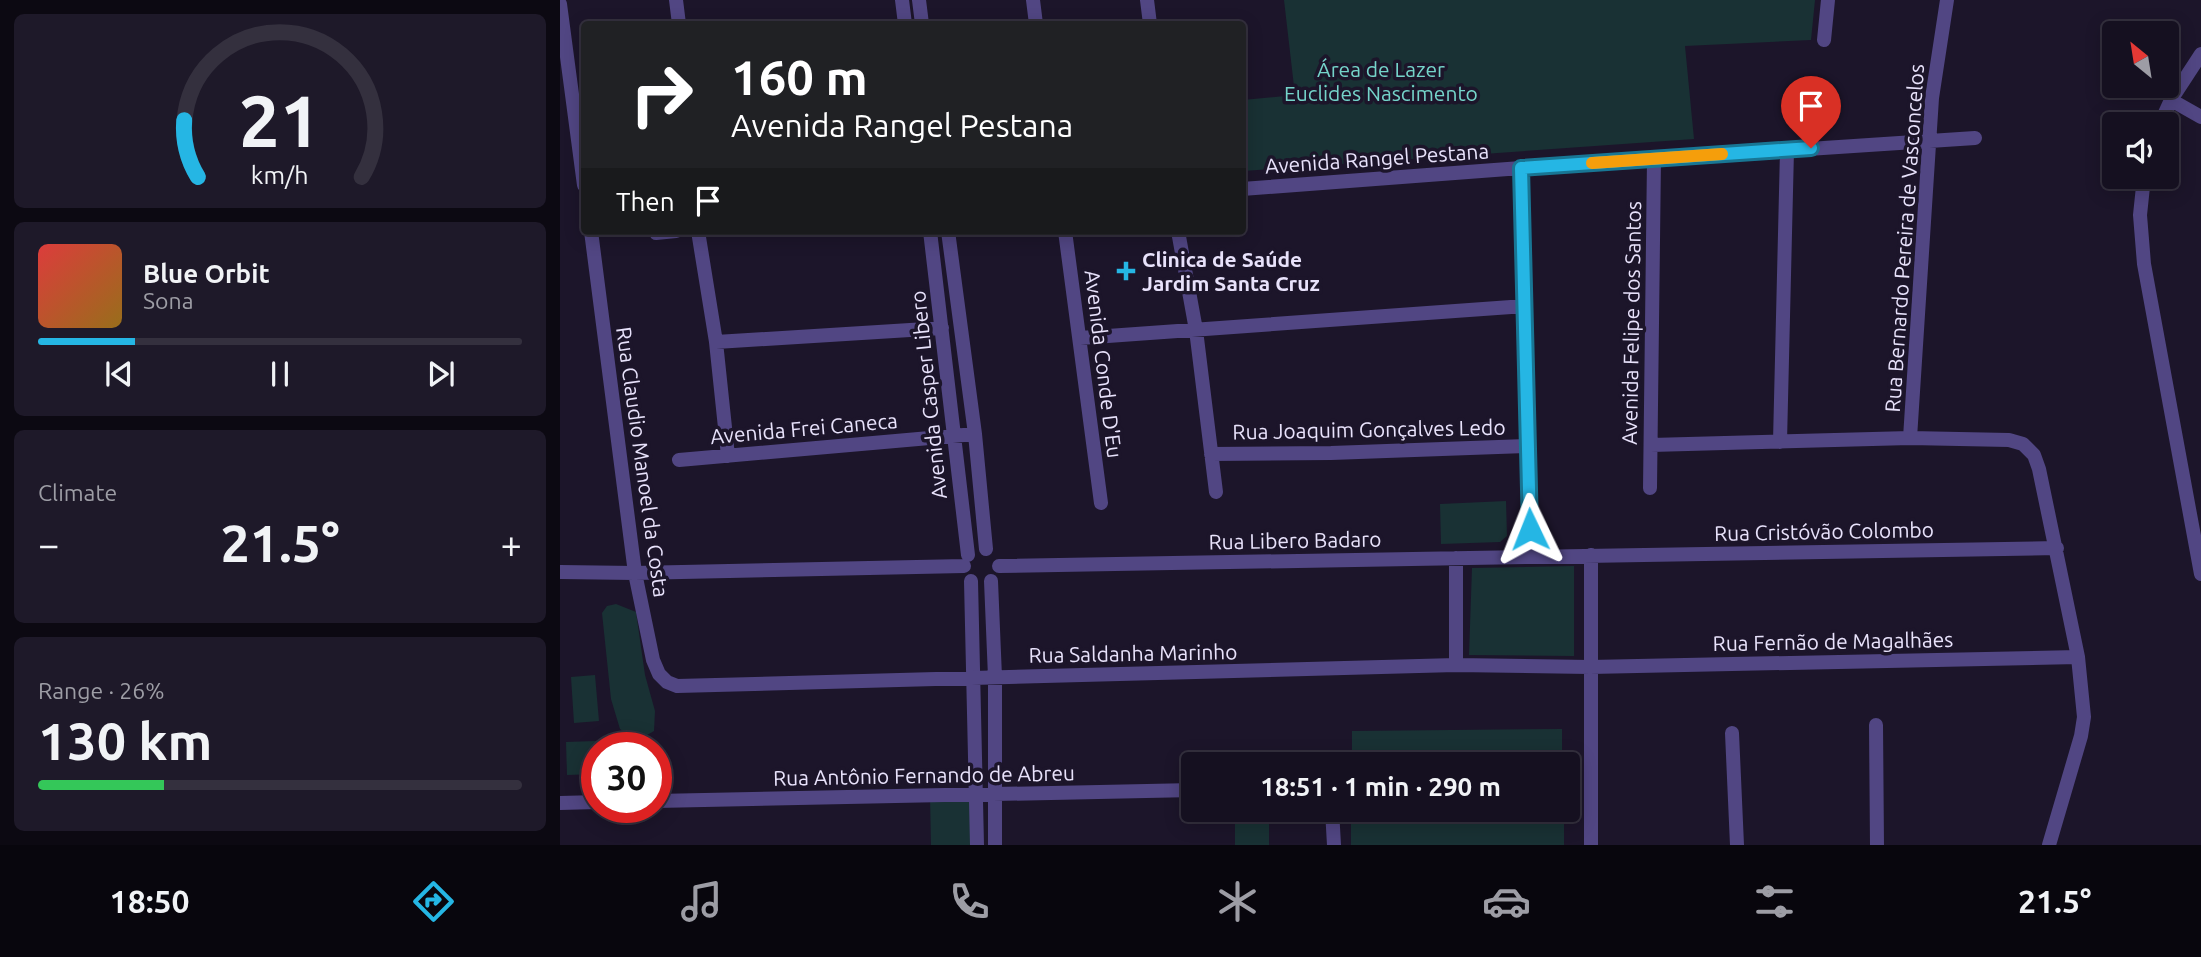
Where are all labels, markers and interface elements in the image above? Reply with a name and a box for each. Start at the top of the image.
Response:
north arrow [2102,21,2179,98]
map controls [2102,21,2179,189]
icon: right [616,49,707,140]
text: 160 m [731,49,868,104]
park label: Área de Lazer Euclides Nascimento [1284,57,1478,105]
street label: Rua Bernardo Pereira de Vasconcelos [1880,63,1928,413]
pin [1781,76,1841,148]
text: 21 [239,79,321,161]
icon: arrive [1792,87,1830,125]
text: Avenida Rangel Pestana [731,107,1073,143]
button: sound [2102,112,2179,189]
street label: Avenida Rangel Pestana [1264,138,1490,178]
text: km/h [251,161,309,189]
icon: arrive [689,182,727,220]
text: Then [616,187,675,216]
street label: Avenida Felipe dos Santos [1617,201,1645,445]
place label: Clinica de Saúde Jardim Santa Cruz [1142,247,1320,295]
text: Blue Orbit [143,259,270,288]
marker: Clinica de Saúde Jardim Santa Cruz [1116,261,1136,281]
street label: Avenida Conde D'Eu [1081,269,1127,459]
text: Sona [143,288,193,313]
street label: Avenida Casper Libero [905,290,951,500]
street label: Rua Claudio Manoel da Costa [612,325,674,599]
icon: previous [100,355,138,393]
icon: pause [261,355,299,393]
icon: next [422,355,460,393]
street label: Avenida Frei Caneca [709,408,899,448]
street label: Rua Joaquim Gonçalves Ledo [1232,415,1506,443]
text: Climate [38,480,117,505]
position arrow [1493,492,1567,566]
text: 21.5° [220,514,340,572]
street label: Rua Cristóvão Colombo [1714,517,1934,545]
text: − [38,523,59,565]
text: + [501,523,522,565]
street label: Rua Libero Badaro [1208,526,1382,554]
street label: Rua Fernão de Magalhães [1712,627,1954,655]
street label: Rua Saldanha Marinho [1028,639,1238,667]
text: Range · 26% [38,678,165,703]
text: 130 km [38,712,212,770]
speed limit sign: 30 [581,732,672,823]
street label: Rua Antônio Fernando de Abreu [773,760,1075,790]
text: 18:51 · 1 min · 290 m [1260,772,1501,801]
icon: directions [409,877,458,926]
icon: music [677,877,726,926]
icon: phone [945,877,994,926]
icon: climate [1213,877,1262,926]
icon: car [1482,877,1531,926]
icon: filters [1750,877,1799,926]
text: 18:50 [110,883,190,919]
text: 21.5° [2018,883,2091,919]

